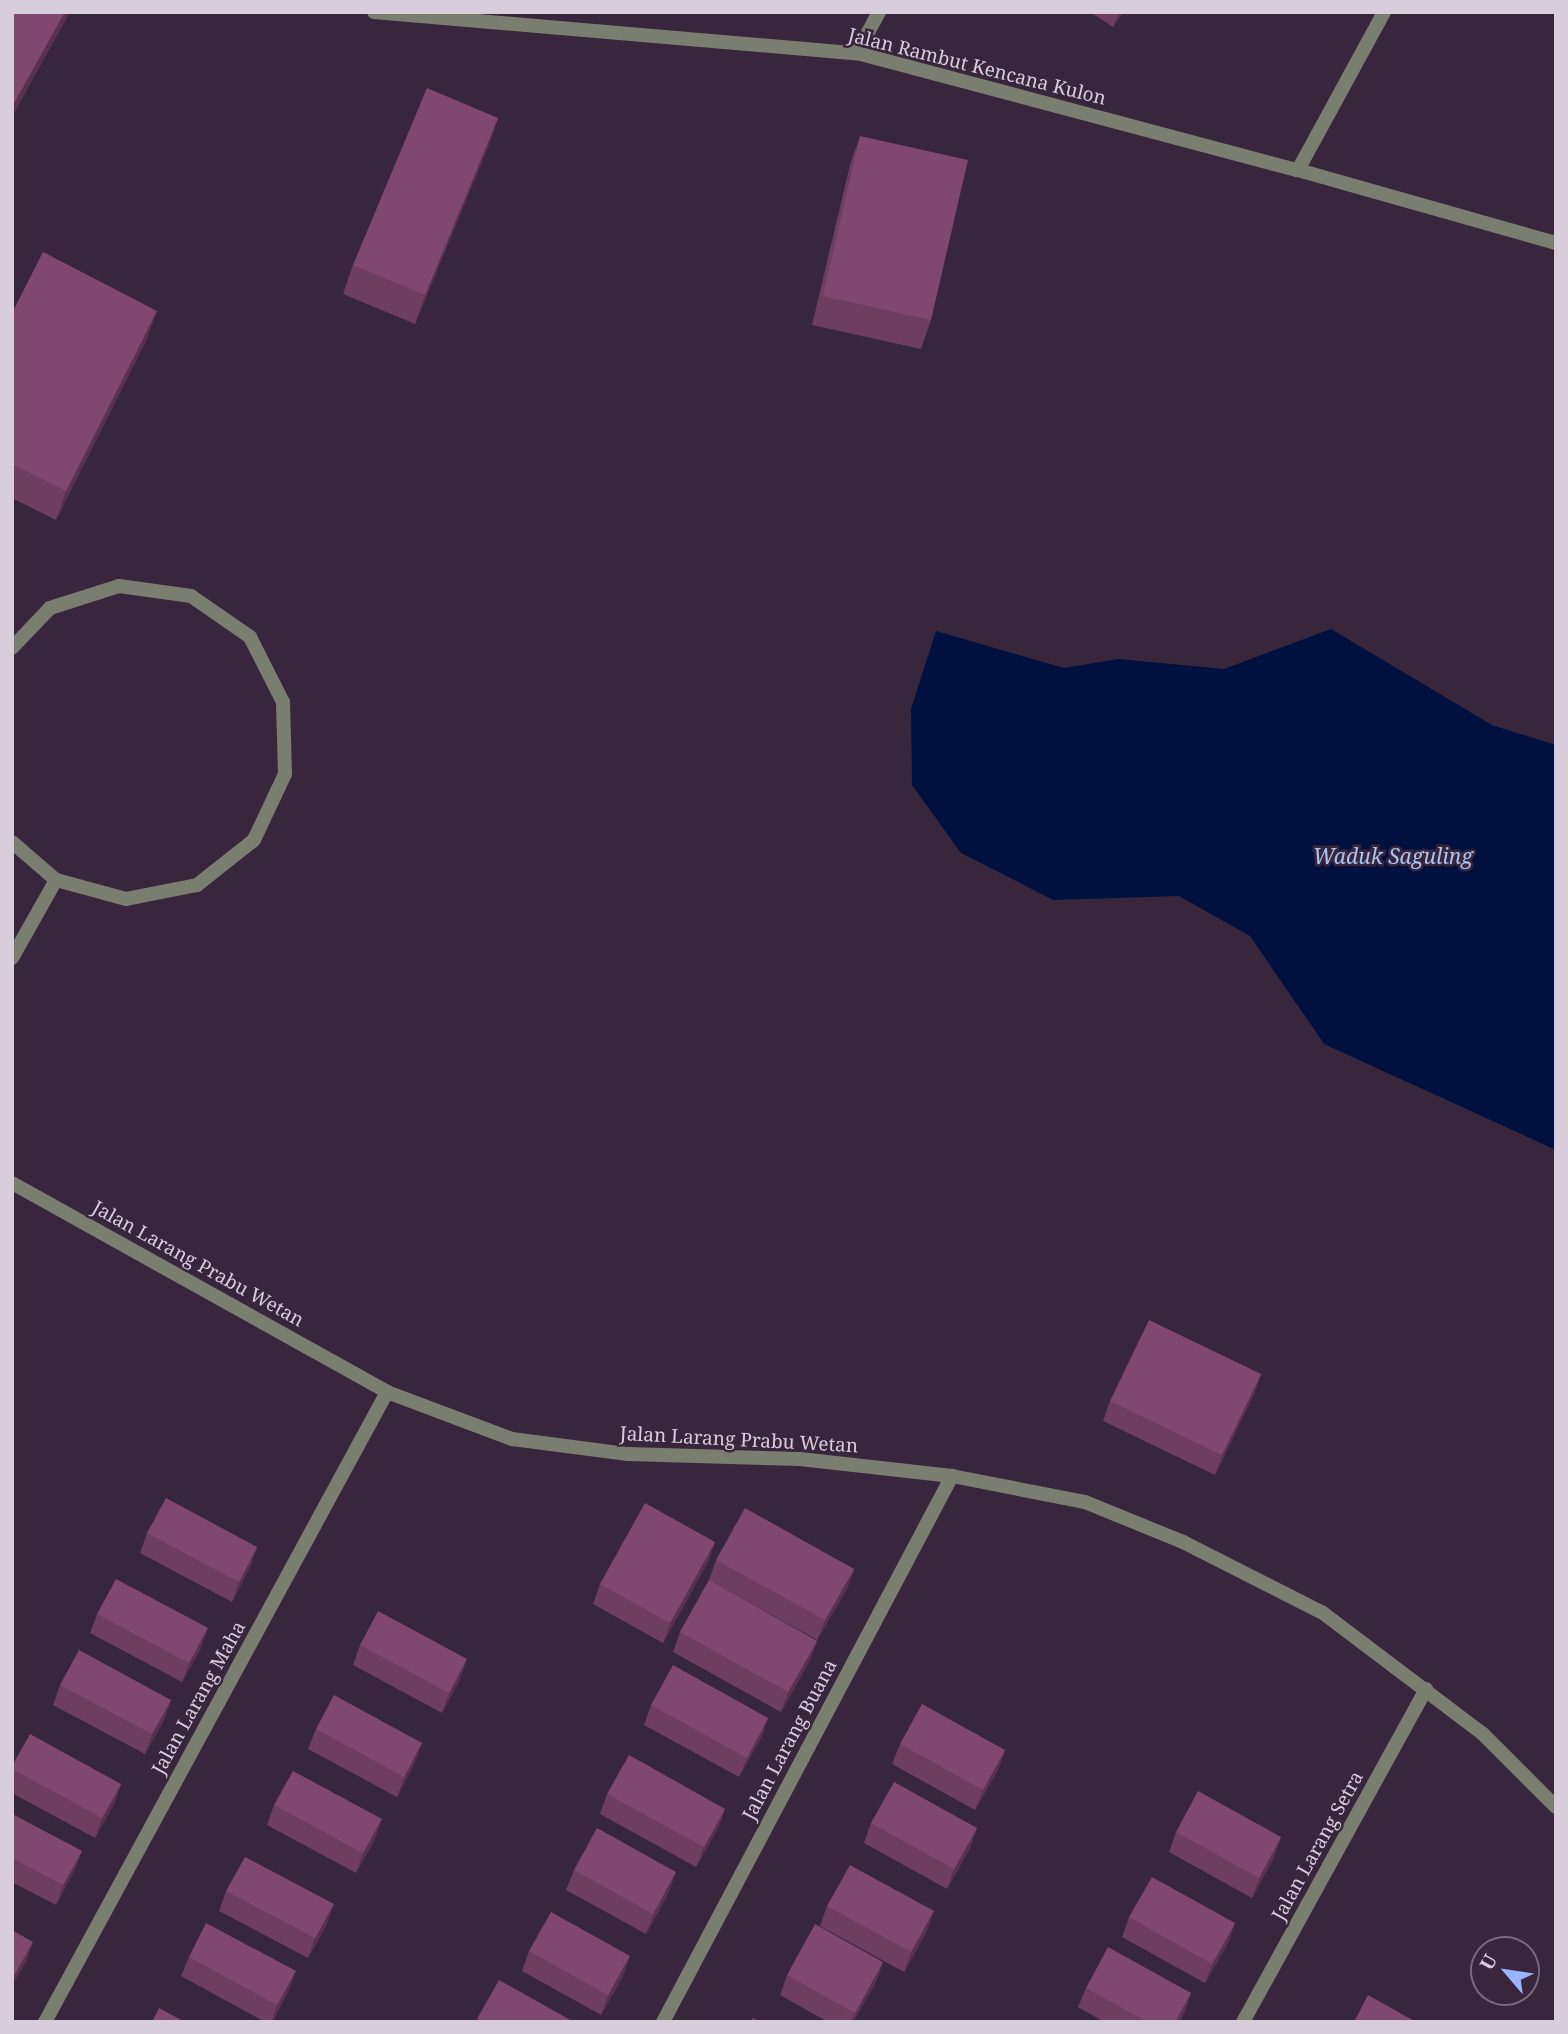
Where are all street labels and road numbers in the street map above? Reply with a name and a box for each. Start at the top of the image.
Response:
street label: Jalan Rambut Kencana Kulon [846,24,1108,110]
street label: Jalan Larang Prabu Wetan [88,1196,308,1332]
street label: Jalan Larang Prabu Wetan [619,1422,859,1458]
street label: Jalan Larang Maha [147,1617,251,1779]
street label: Jalan Larang Buana [738,1656,842,1824]
street label: Jalan Larang Setra [1268,1767,1368,1925]

